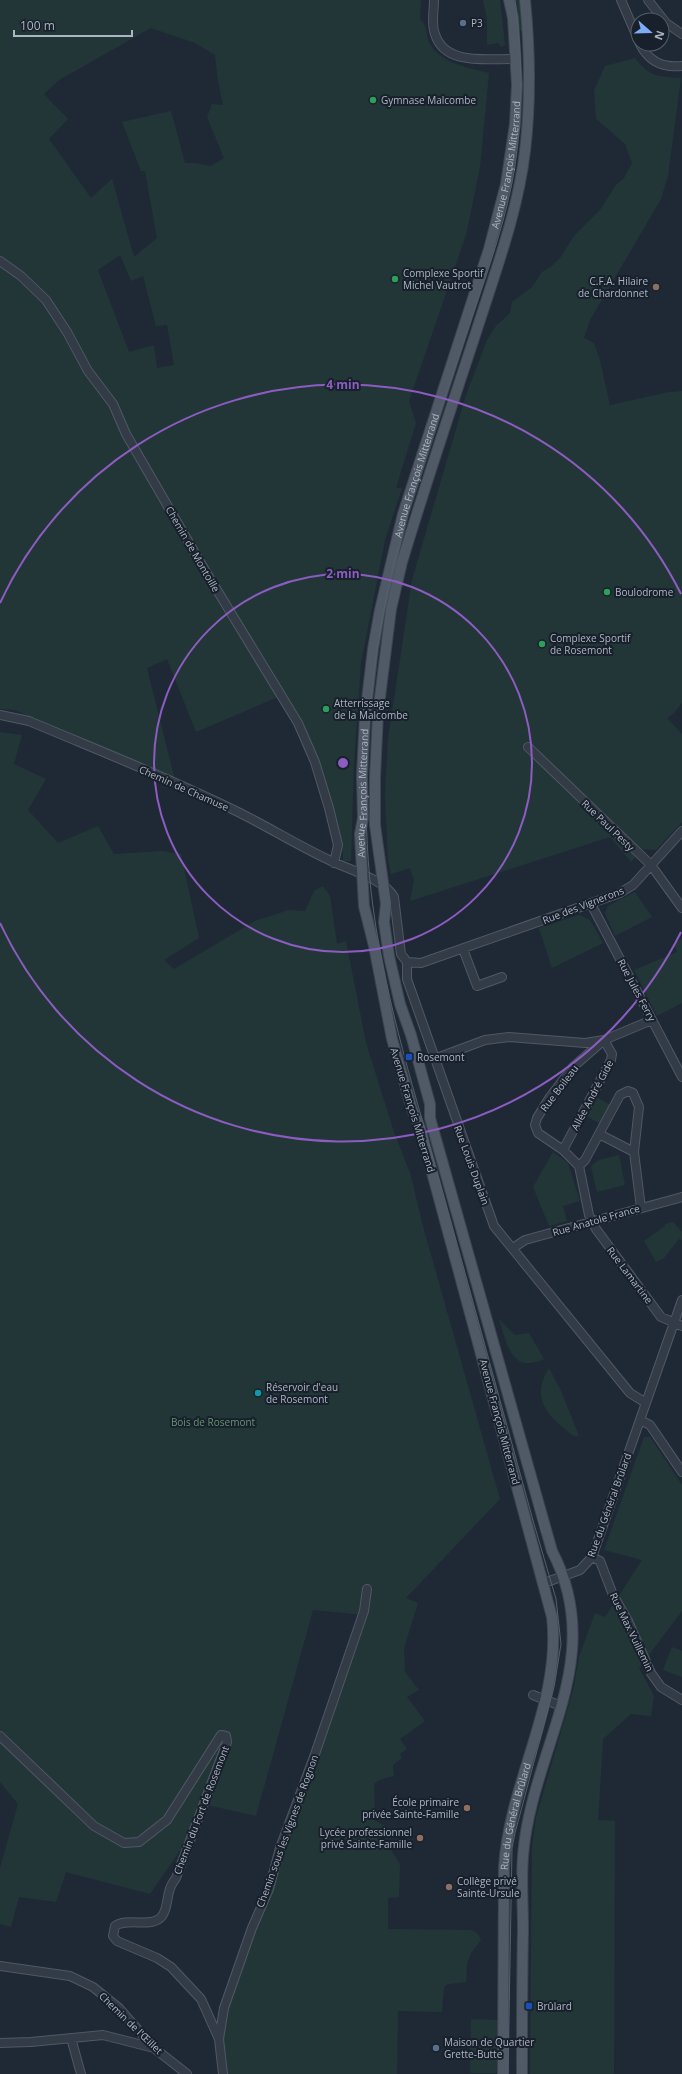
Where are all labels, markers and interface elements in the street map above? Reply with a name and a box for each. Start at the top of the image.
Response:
scale bar [14,12,132,38]
north arrow [630,12,670,52]
place label: P3 [471,16,483,30]
text: 100 m [20,17,55,34]
marker: P3 [458,18,468,28]
text: N [651,29,668,42]
place label: Gymnase Malcombe [381,93,476,107]
marker: Gymnase Malcombe [368,95,378,105]
street label: Avenue François Mitterrand [488,101,523,230]
place label: Complexe Sportif Michel Vautrot [403,266,484,292]
marker: Complexe Sportif Michel Vautrot [390,274,400,284]
place label: C.F.A. Hilaire de Chardonnet [578,274,648,300]
marker: C.F.A. Hilaire de Chardonnet [651,282,661,292]
text: 4 min [326,376,360,393]
street label: Avenue François Mitterrand [391,411,442,539]
street label: Chemin de Montoille [163,504,223,595]
text: 2 min [326,565,360,582]
place label: Boulodrome [615,585,674,599]
marker: Boulodrome [602,587,612,597]
place label: Complexe Sportif de Rosemont [550,631,631,657]
marker: Complexe Sportif de Rosemont [537,639,547,649]
place label: Atterrissage de la Malcombe [334,696,408,722]
marker: Atterrissage de la Malcombe [321,704,331,714]
street label: Avenue François Mitterrand [353,728,371,858]
centre of rings [336,756,350,770]
street label: Chemin de Chamuse [137,762,231,814]
street label: Rue Paul Pesty [579,796,638,854]
street label: Rue des Vignerons [540,883,626,927]
street label: Rue Jules Ferry [615,956,660,1025]
street label: Avenue François Mitterrand [387,1046,439,1174]
place label: Rosemont [417,1050,465,1064]
marker: Rosemont [404,1052,414,1062]
street label: Allée André Gide [568,1057,617,1133]
street label: Rue Boileau [537,1062,581,1114]
street label: Rue Louis Duplain [451,1123,493,1207]
street label: Rue Anatole France [551,1201,642,1239]
street label: Rue Lamartine [604,1244,656,1307]
street label: Avenue François Mitterrand [477,1358,523,1486]
place label: Réservoir d'eau de Rosemont [266,1380,338,1406]
marker: Réservoir d'eau de Rosemont [253,1388,263,1398]
park label: Bois de Rosemont [171,1415,256,1429]
street label: Rue du Général Brûlard [584,1451,634,1559]
street label: Rue Max Vuillemin [607,1590,657,1674]
street label: Chemin du Fort de Rosemont [170,1743,232,1876]
street label: Chemin sous les Vignes de Rognon [253,1753,321,1909]
street label: Rue du Général Brûlard [497,1761,534,1870]
place label: École primaire privée Sainte-Famille [362,1795,459,1821]
marker: École primaire privée Sainte-Famille [462,1803,472,1813]
place label: Lycée professionnel privé Sainte-Famille [319,1825,412,1851]
marker: Lycée professionnel privé Sainte-Famille [415,1833,425,1843]
place label: Collège privé Sainte-Ursule [457,1874,520,1900]
marker: Collège privé Sainte-Ursule [444,1882,454,1892]
street label: Chemin de l'Œillet [96,1989,166,2057]
place label: Brûlard [537,1999,572,2013]
marker: Brûlard [524,2001,534,2011]
place label: Maison de Quartier Grette-Butte [444,2035,534,2061]
marker: Maison de Quartier Grette-Butte [431,2043,441,2053]

